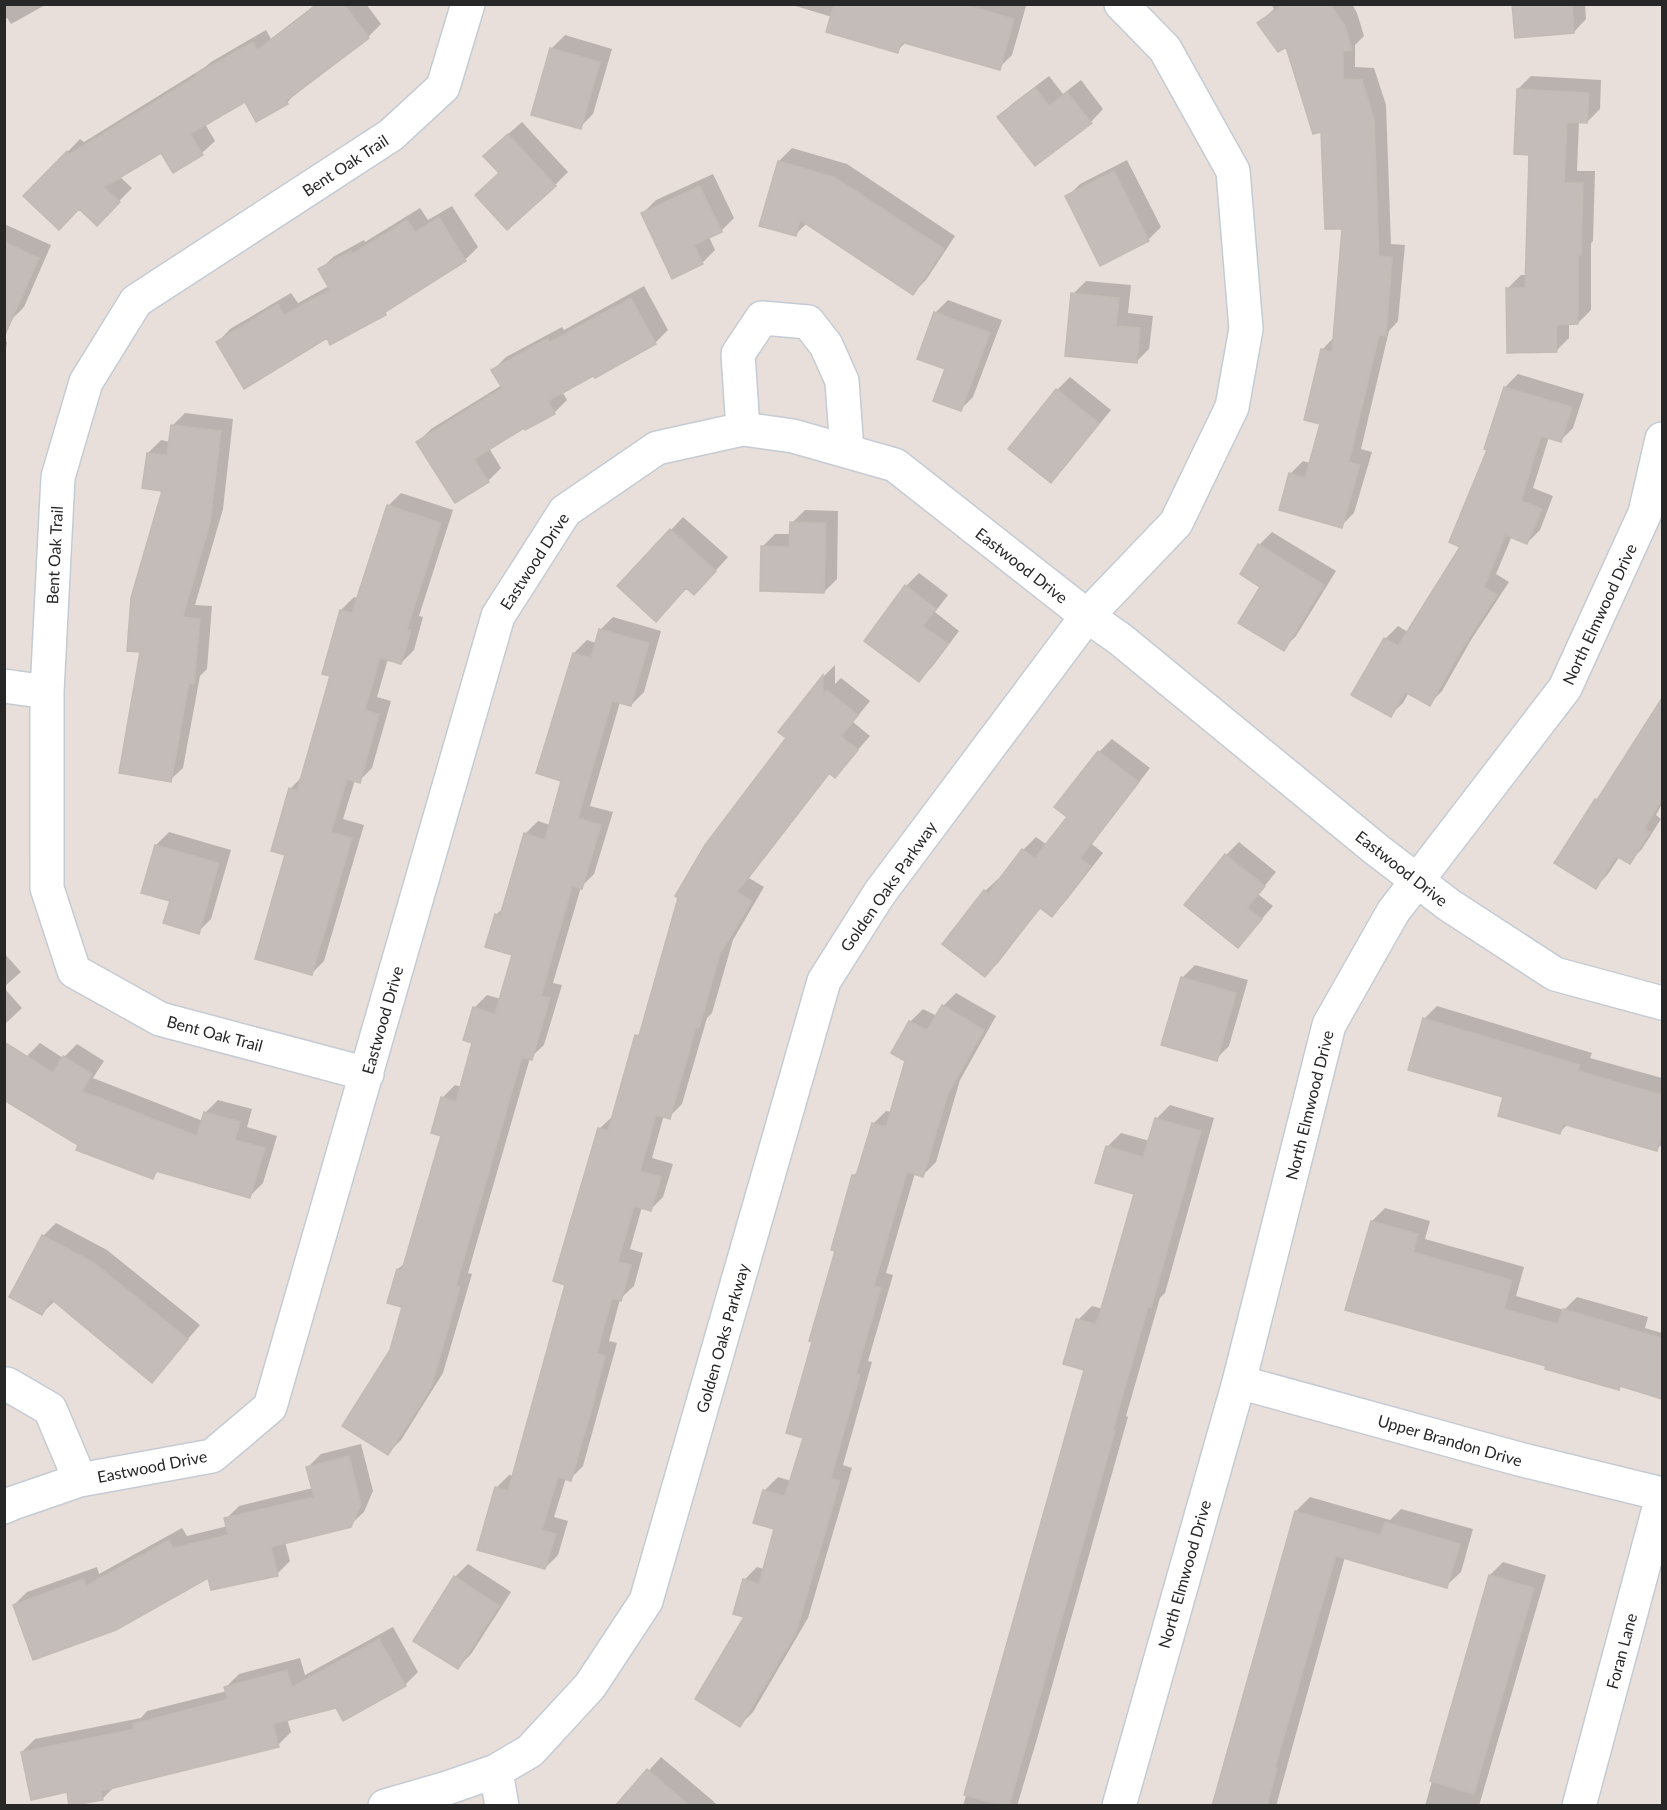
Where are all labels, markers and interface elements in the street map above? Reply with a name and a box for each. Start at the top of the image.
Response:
street label: Bent Oak Trail [298,130,392,200]
street label: Bent Oak Trail [42,505,66,605]
street label: Eastwood Drive [496,509,572,613]
street label: Eastwood Drive [972,523,1072,607]
street label: North Elmwood Drive [1558,540,1640,688]
street label: Golden Oaks Parkway [836,817,940,955]
street label: Eastwood Drive [1352,826,1452,910]
street label: Eastwood Drive [357,964,407,1076]
street label: Bent Oak Trail [165,1011,265,1055]
street label: North Elmwood Drive [1281,1028,1337,1182]
street label: Golden Oaks Parkway [692,1260,753,1415]
street label: Upper Brandon Drive [1376,1410,1524,1470]
street label: Eastwood Drive [95,1446,209,1486]
street label: North Elmwood Drive [1154,1498,1214,1650]
street label: Foran Lane [1602,1611,1640,1691]

